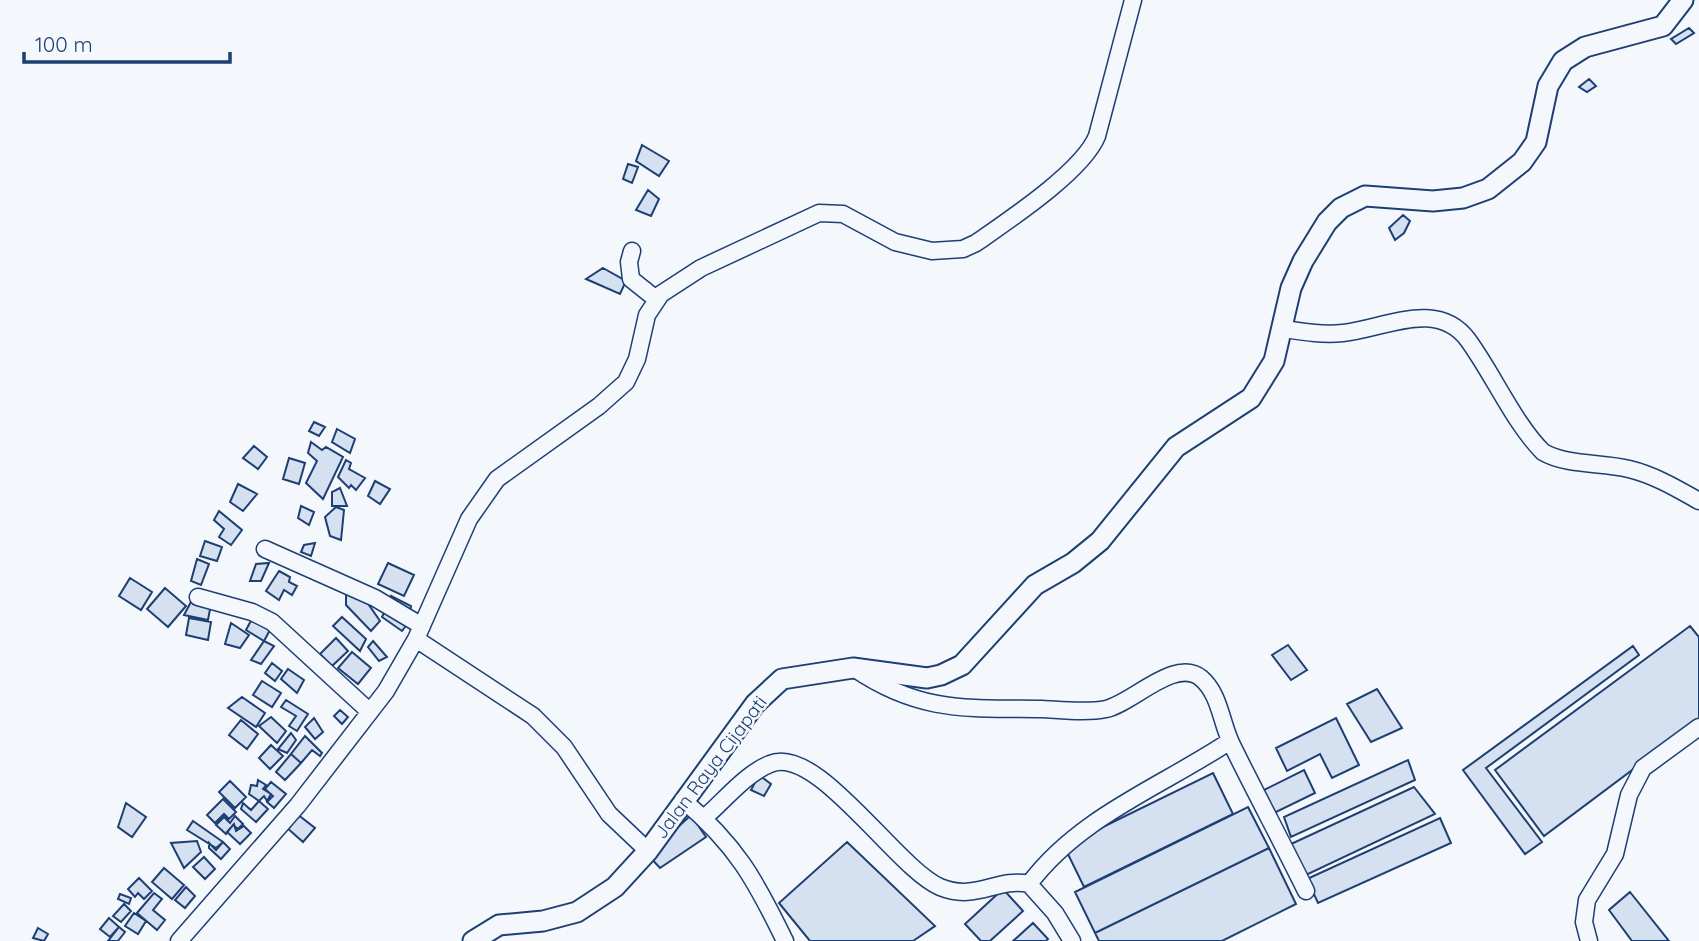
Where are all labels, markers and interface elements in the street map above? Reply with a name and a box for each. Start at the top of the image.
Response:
scale bar [24,21,231,65]
text: 100 m [35,31,93,57]
street label: Jalan Raya Cijapati [648,691,772,843]

